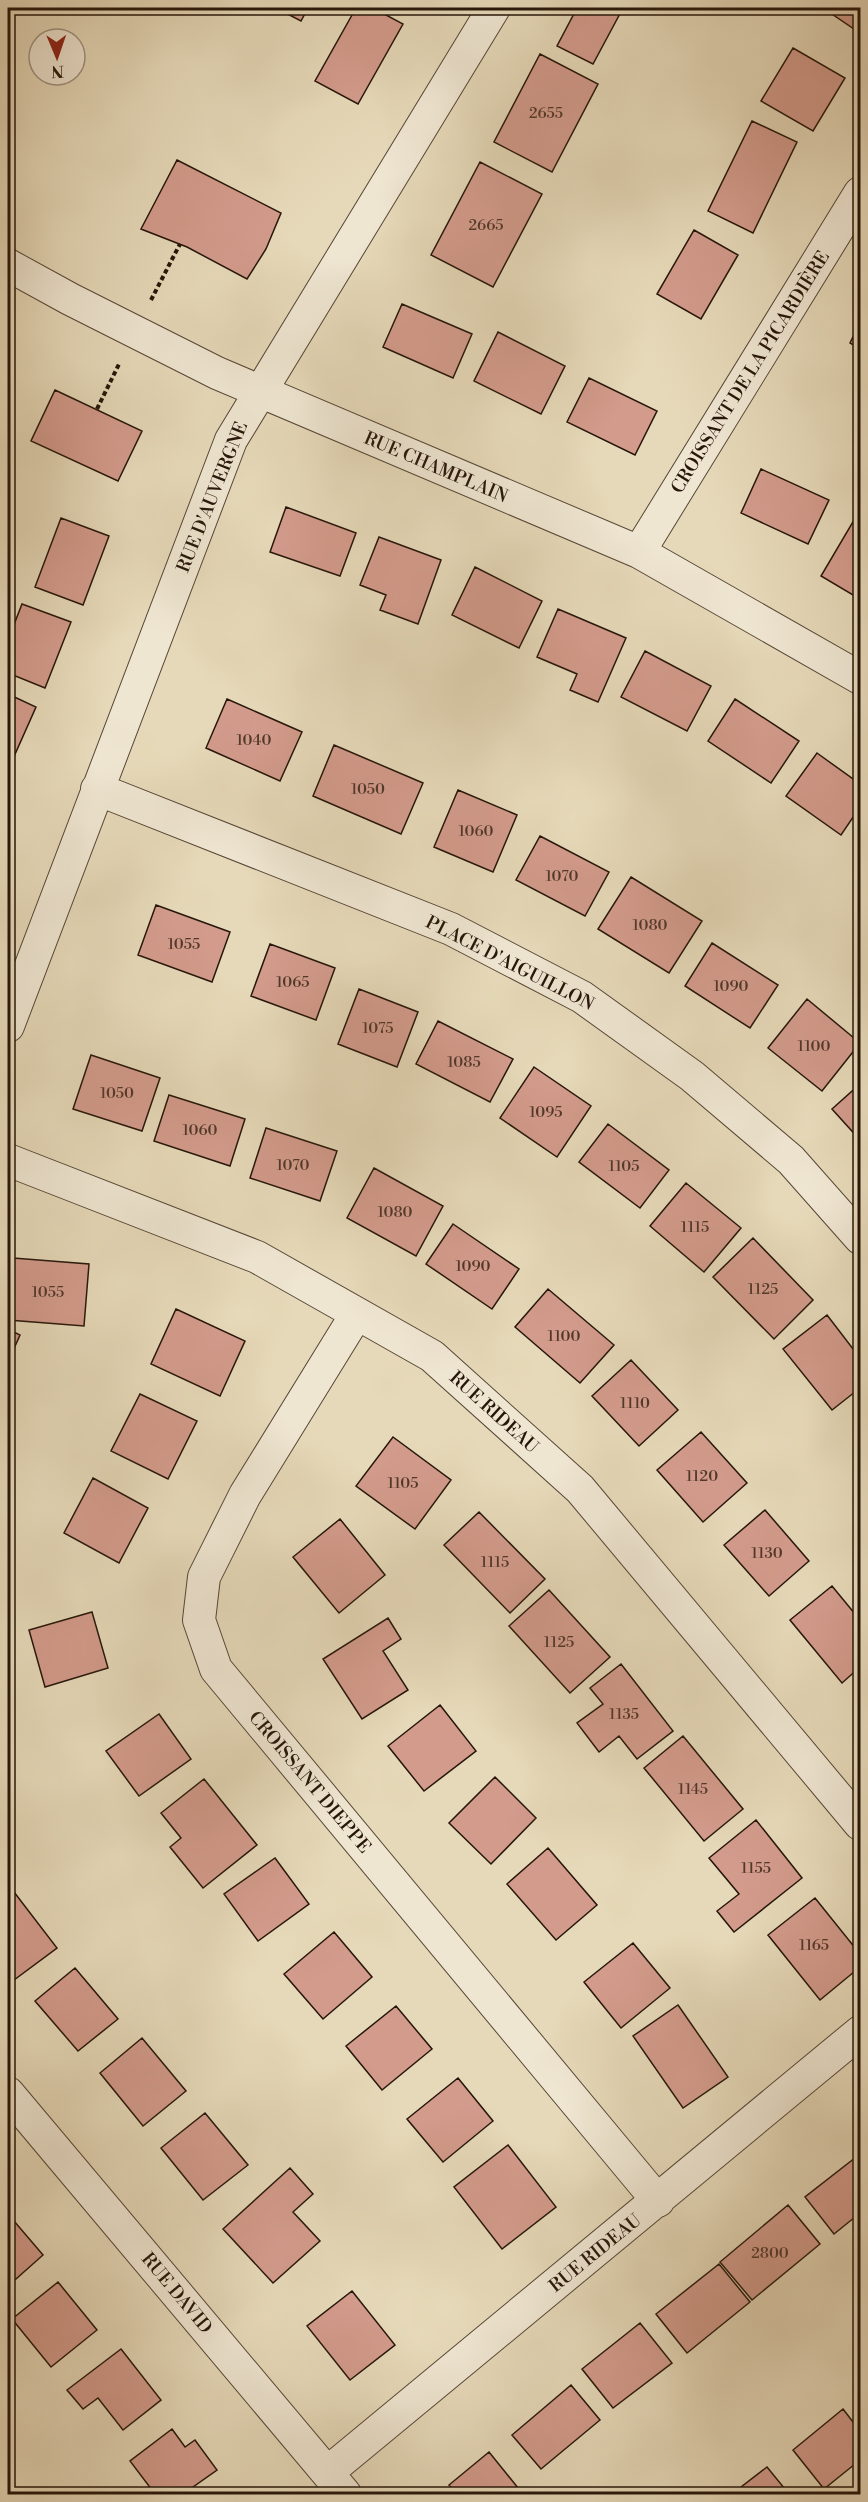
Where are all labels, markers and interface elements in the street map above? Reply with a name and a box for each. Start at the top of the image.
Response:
north arrow [27,27,87,87]
text: N [50,61,64,81]
house number: 2655 [529,104,563,123]
house number: 2665 [469,216,504,235]
street label: CROISSANT DE LA PICARDIÈRE [666,247,835,498]
street label: RUE D'AUVERGNE [172,418,253,576]
street label: RUE CHAMPLAIN [360,427,512,508]
house number: 1040 [237,731,271,750]
house number: 1050 [351,780,385,799]
house number: 1060 [459,822,494,841]
house number: 1070 [546,867,578,886]
street label: PLACE D'AIGUILLON [422,911,598,1016]
house number: 1080 [632,916,668,935]
house number: 1055 [168,935,200,954]
house number: 1065 [276,973,310,992]
house number: 1090 [714,977,749,996]
house number: 1075 [362,1019,394,1038]
house number: 1100 [798,1037,830,1056]
house number: 1085 [447,1053,481,1072]
house number: 1050 [100,1084,134,1103]
house number: 1095 [529,1103,563,1122]
house number: 1060 [183,1121,218,1140]
house number: 1070 [277,1156,309,1175]
house number: 1105 [608,1157,640,1176]
house number: 1080 [377,1203,413,1222]
house number: 1115 [681,1218,709,1237]
house number: 1090 [456,1257,491,1276]
house number: 1125 [748,1280,778,1299]
house number: 1055 [32,1283,64,1302]
house number: 1100 [548,1327,580,1346]
street label: RUE RIDEAU [444,1366,543,1459]
house number: 1110 [620,1394,650,1413]
house number: 1120 [686,1467,718,1486]
house number: 1105 [387,1474,419,1493]
house number: 1130 [751,1544,783,1563]
house number: 1115 [481,1553,509,1572]
house number: 1125 [544,1633,574,1652]
house number: 1135 [609,1705,639,1724]
street label: CROISSANT DIEPPE [243,1707,376,1858]
house number: 1145 [678,1780,708,1799]
house number: 1155 [741,1859,771,1878]
house number: 1165 [799,1936,829,1955]
street label: RUE RIDEAU [545,2209,647,2298]
house number: 2800 [751,2244,789,2263]
street label: RUE DAVID [136,2248,217,2338]

